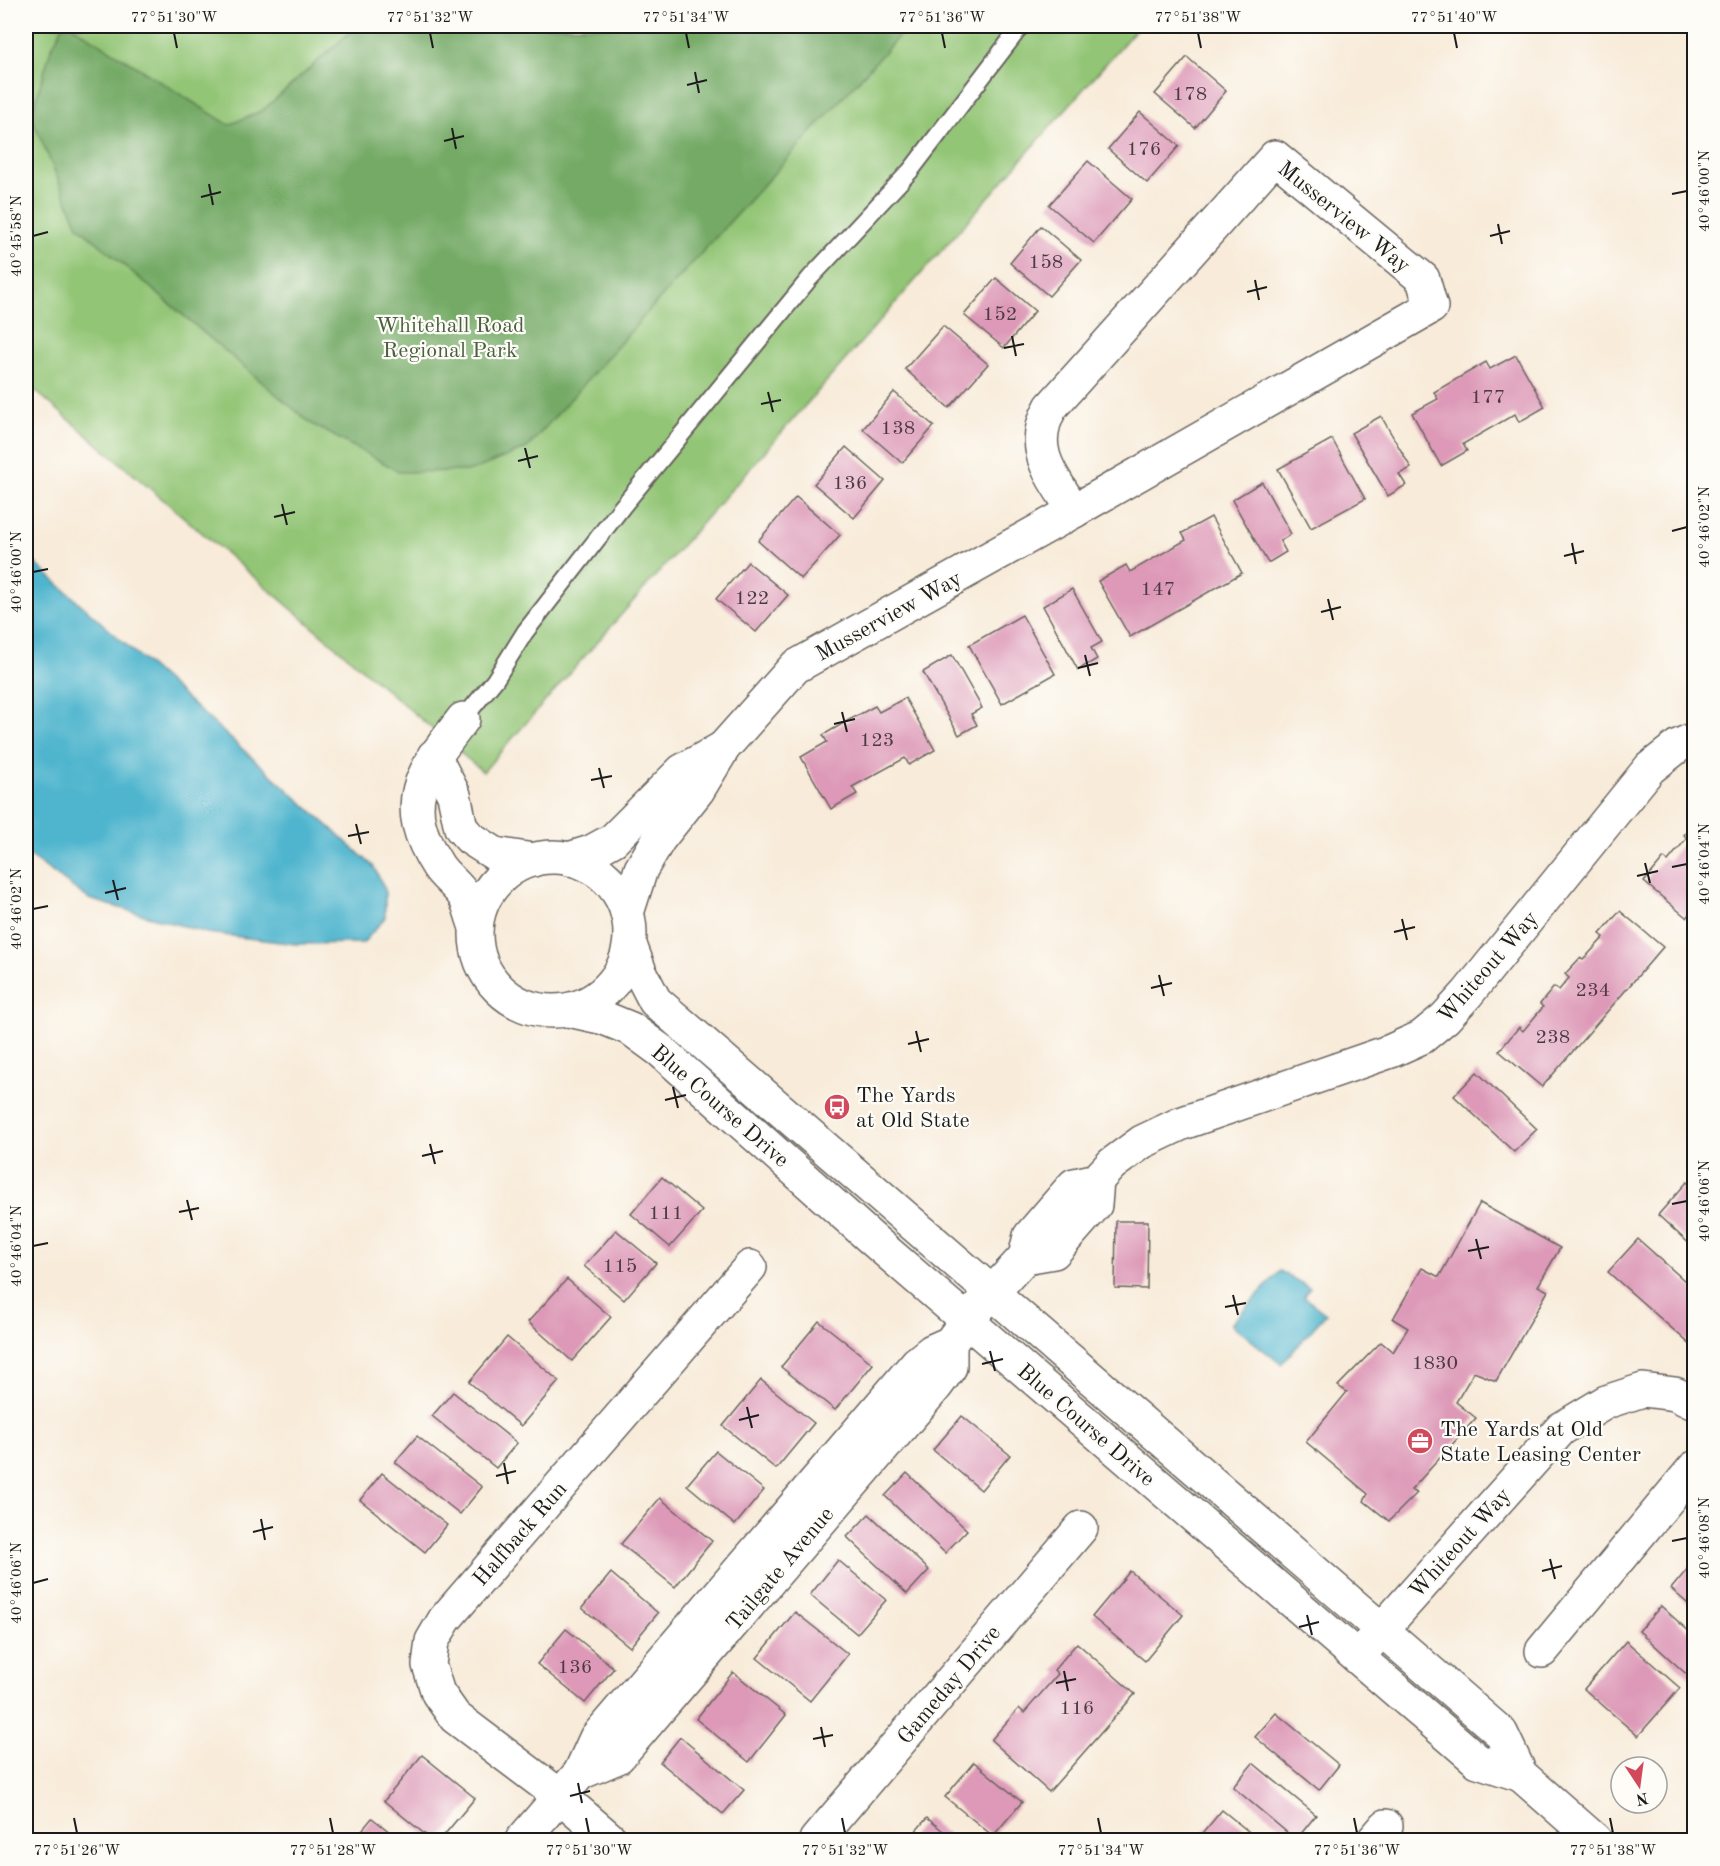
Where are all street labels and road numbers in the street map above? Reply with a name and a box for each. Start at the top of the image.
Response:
street label: Musserview Way [1273,158,1414,278]
street label: Musserview Way [812,567,966,666]
street label: Whiteout Way [1434,907,1543,1027]
street label: Blue Course Drive [647,1041,793,1172]
street label: Blue Course Drive [1013,1360,1159,1491]
street label: Halfback Run [470,1478,572,1591]
street label: Whiteout Way [1406,1484,1516,1603]
street label: Tailgate Avenue [723,1503,838,1635]
street label: Gameday Drive [894,1622,1005,1749]

